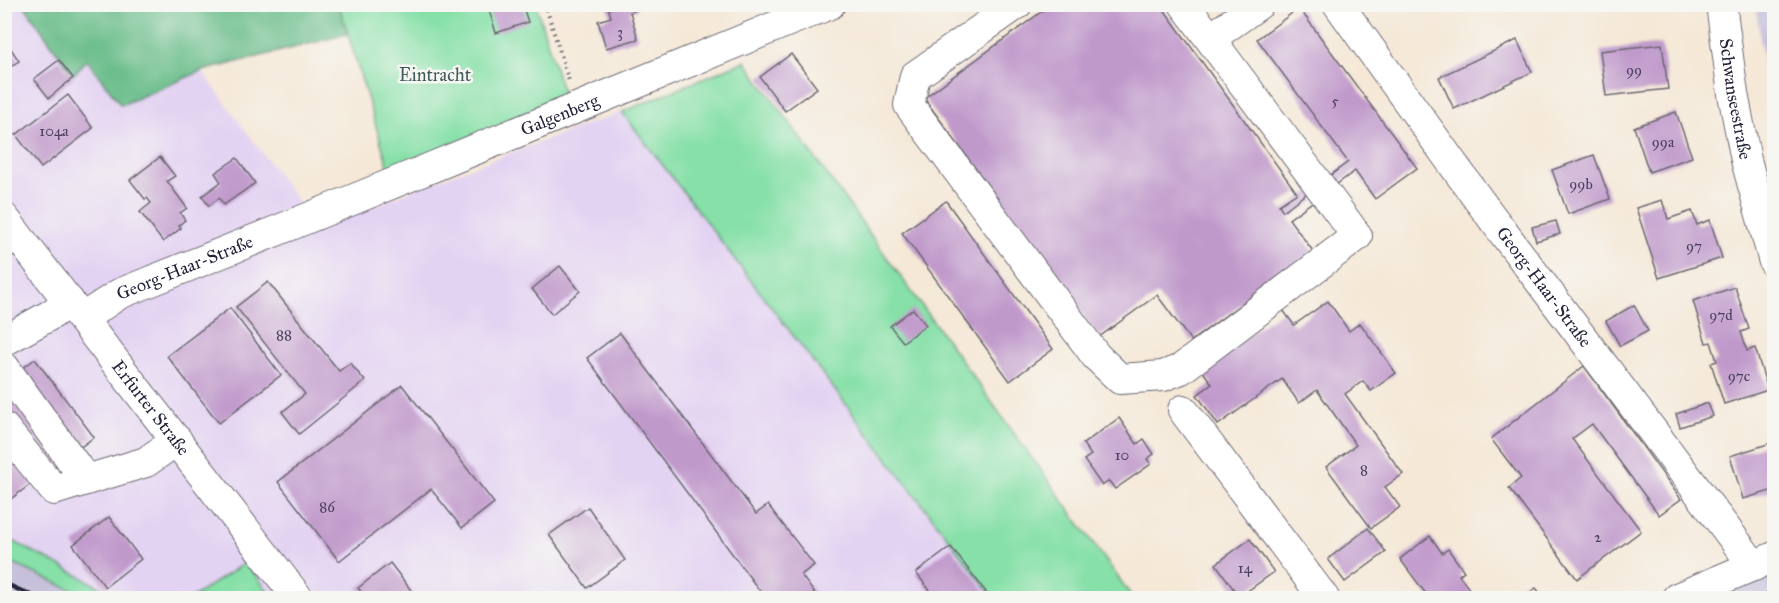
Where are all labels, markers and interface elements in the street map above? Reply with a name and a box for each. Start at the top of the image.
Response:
house number: 3 [617,23,623,41]
street label: Schwanseestraße [1715,37,1757,161]
house number: 99 [1626,61,1642,79]
park label: Eintracht [399,64,472,86]
street label: Galgenberg [517,89,603,141]
house number: 5 [1332,92,1339,110]
house number: 104a [39,122,69,140]
house number: 99a [1652,133,1675,151]
house number: 99b [1569,175,1593,193]
street label: Georg-Haar-Straße [1492,222,1597,352]
street label: Georg-Haar-Straße [113,230,256,305]
house number: 97 [1686,237,1702,255]
house number: 97d [1709,306,1733,324]
house number: 88 [276,326,292,344]
street label: Erfurter Straße [107,356,195,460]
house number: 97c [1728,367,1750,385]
house number: 10 [1115,446,1129,464]
house number: 8 [1360,461,1368,479]
house number: 86 [319,498,336,516]
house number: 2 [1594,528,1602,546]
house number: 14 [1238,559,1253,577]

